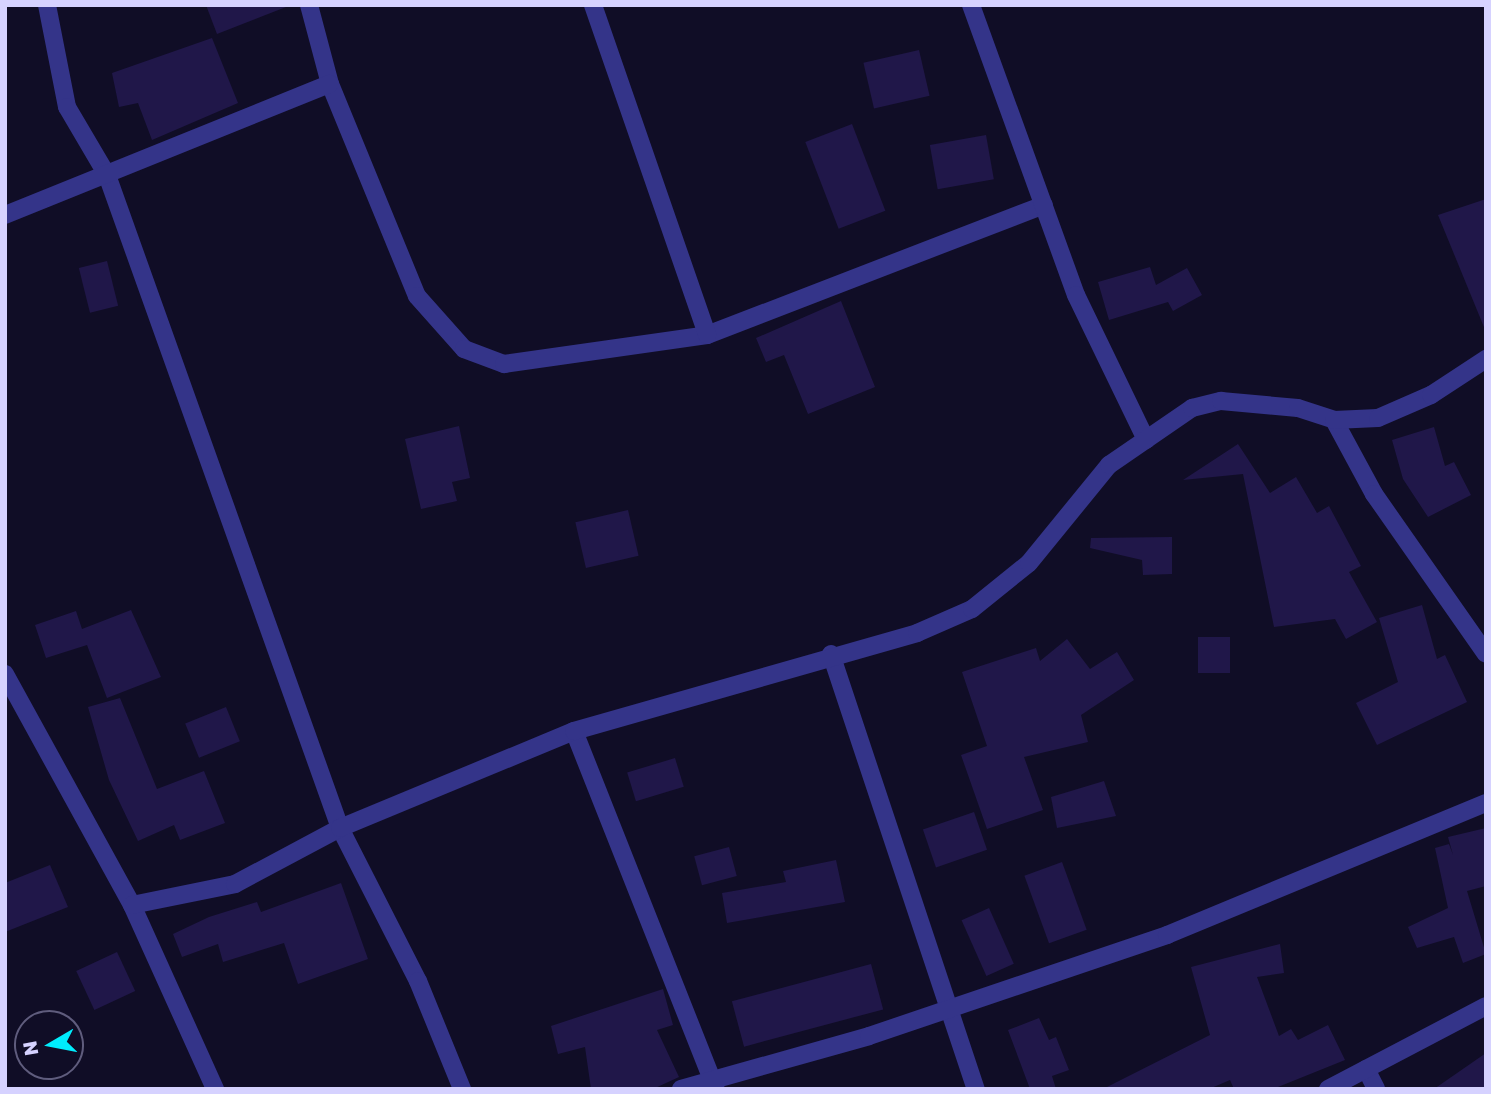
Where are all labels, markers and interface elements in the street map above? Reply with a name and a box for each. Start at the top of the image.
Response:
north arrow [14,1010,84,1080]
text: N [17,1039,42,1058]

